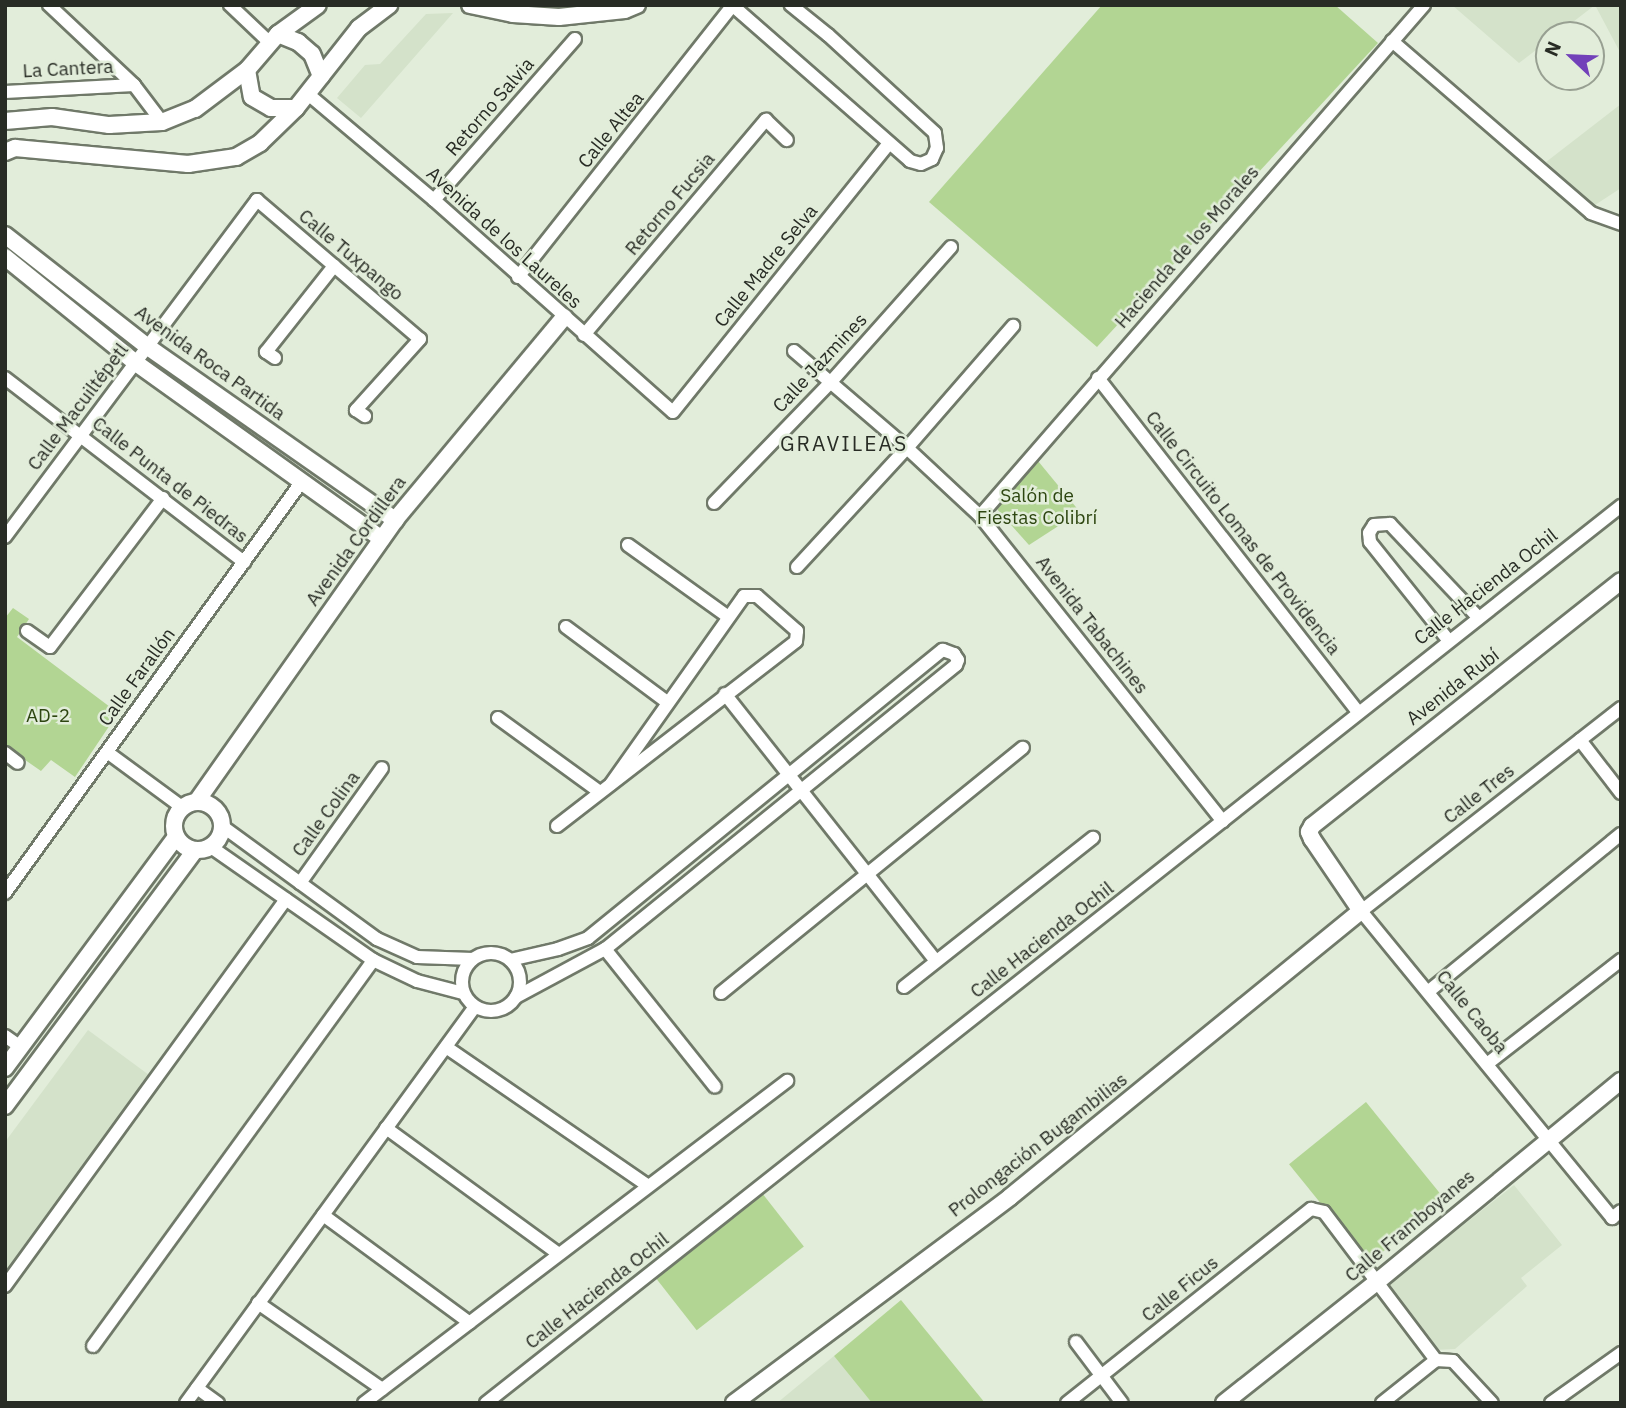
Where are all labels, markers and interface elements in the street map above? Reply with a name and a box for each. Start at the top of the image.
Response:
north arrow [1535,21,1605,91]
text: N [1539,38,1566,60]
street label: Retorno Salvia [441,53,539,161]
street label: La Cantera [22,55,114,83]
street label: Calle Altea [573,87,649,173]
street label: Retorno Fucsia [620,148,720,260]
street label: Hacienda de los Morales [1110,161,1264,333]
street label: Avenida de los Laureles [422,162,586,314]
street label: Calle Madre Selva [710,200,822,332]
street label: Calle Tuxpango [294,204,408,306]
street label: Avenida Roca Partida [130,301,290,425]
street label: Calle Jazmines [768,309,872,417]
street label: Calle Macuiltépetl [23,339,133,475]
street label: Calle Circuito Lomas de Providencia [1141,407,1345,659]
street label: Calle Punta de Piedras [88,412,252,548]
district label: GRAVILEAS [781,430,907,456]
street label: Avenida Cordillera [301,471,411,611]
park label: Salón de Fiestas Colibrí [977,485,1097,529]
street label: Calle Hacienda Ochil [1410,524,1562,650]
street label: Avenida Tabachines [1031,551,1153,699]
street label: Calle Farallón [94,623,180,731]
street label: Avenida Rubí [1402,644,1504,730]
park label: AD-2 [26,705,70,727]
street label: Calle Tres [1439,759,1519,829]
street label: Calle Colina [287,767,365,861]
street label: Calle Hacienda Ochil [966,877,1118,1003]
street label: Calle Caoba [1431,966,1513,1058]
street label: Prolongación Bugambilias [944,1068,1132,1222]
street label: Calle Framboyanes [1340,1165,1480,1287]
street label: Calle Hacienda Ochil [521,1228,673,1354]
street label: Calle Ficus [1137,1251,1223,1327]

